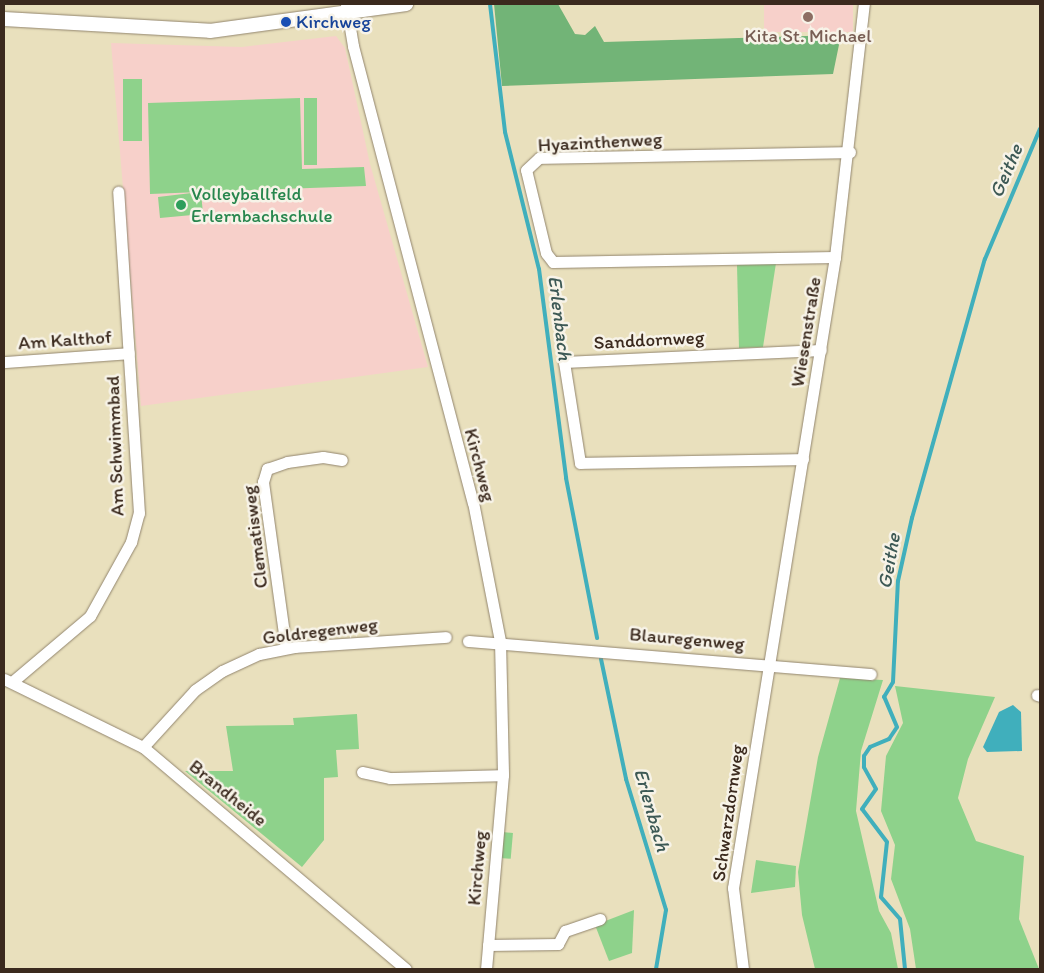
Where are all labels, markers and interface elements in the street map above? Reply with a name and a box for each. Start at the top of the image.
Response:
place label: Kirchweg [296,11,371,33]
marker: Kita St. Michael [802,11,814,23]
marker: Kirchweg [280,16,292,28]
place label: Kita St. Michael [745,25,871,47]
street label: Hyazinthenweg [537,127,663,157]
water label: Geithe [984,141,1028,201]
place label: Volleyballfeld Erlernbachschule [191,183,333,227]
marker: Volleyballfeld Erlernbachschule [175,199,187,211]
water label: Erlenbach [543,274,577,362]
street label: Wiesenstraße [786,275,826,389]
street label: Am Kalthof [17,325,113,355]
street label: Sanddornweg [593,326,705,354]
street label: Am Schwimmbad [101,375,129,517]
street label: Kirchweg [459,426,501,504]
street label: Clematisweg [237,484,273,590]
water label: Geithe [872,531,906,591]
street label: Goldregenweg [261,613,379,649]
street label: Blauregenweg [628,623,746,655]
street label: Schwarzdornweg [707,743,749,883]
street label: Brandheide [185,755,271,831]
water label: Erlenbach [629,766,675,854]
street label: Kirchweg [462,830,492,906]

